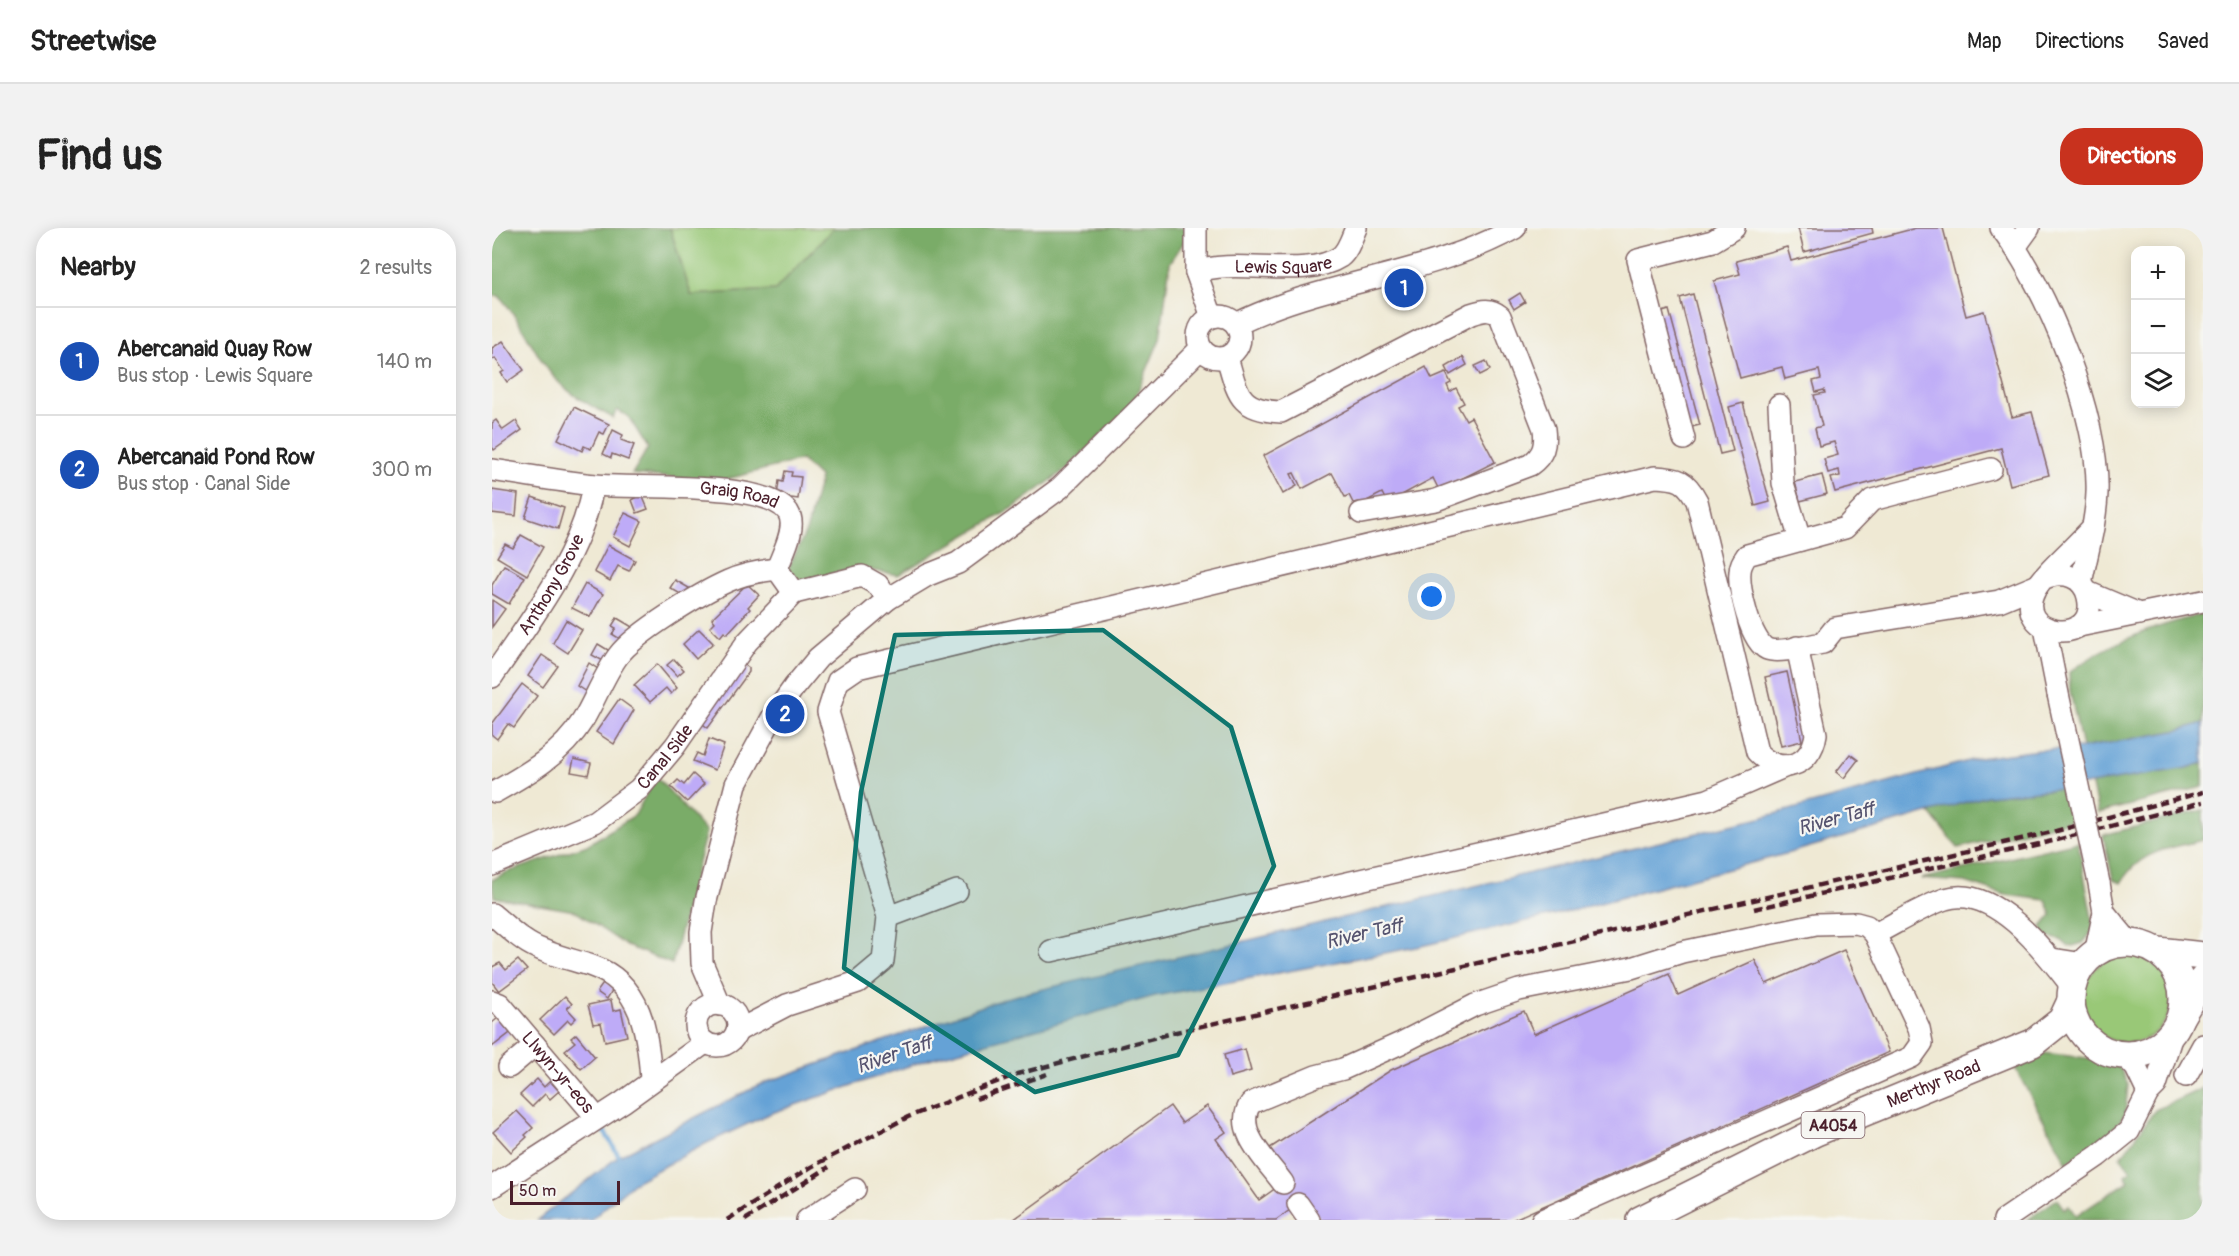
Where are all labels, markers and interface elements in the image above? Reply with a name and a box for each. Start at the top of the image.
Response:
text: Streetwise [30,24,156,59]
text: Map [1967,28,2002,55]
text: Directions [2035,28,2124,55]
text: Saved [2157,28,2209,55]
button: Directions [2060,128,2203,185]
text: Find us [36,130,162,182]
map controls [2131,246,2185,408]
button: + [2131,246,2185,300]
text: Nearby [60,251,136,283]
street label: Lewis Square [1234,251,1336,280]
text: 2 results [360,255,432,280]
pin: 1 [1384,266,1424,310]
button: − [2131,300,2185,354]
text: Abercanaid Quay Row [117,335,312,363]
text: 1 [76,349,83,374]
text: 140 m [377,349,432,374]
button: layers [2131,354,2185,408]
text: Bus stop · Lewis Square [117,363,313,388]
text: Abercanaid Pond Row [117,443,315,471]
text: 2 [74,457,85,482]
text: 300 m [371,457,432,482]
text: Bus stop · Canal Side [117,471,290,496]
street label: Graig Road [699,477,783,514]
street label: Anthony Grove [513,531,590,640]
your location [1417,582,1446,611]
pin: 2 [766,692,804,736]
street label: Canal Side [632,720,699,795]
water label: River Taff [1795,796,1880,841]
water label: River Taff [1323,912,1408,954]
street label: Llwyn-yr-eos [516,1027,599,1118]
water label: River Taff [853,1029,938,1079]
street label: Merthyr Road [1884,1055,1984,1114]
road number: A4054 [1802,1112,1864,1138]
scale bar [510,1178,620,1206]
text: 50 m [519,1181,556,1201]

